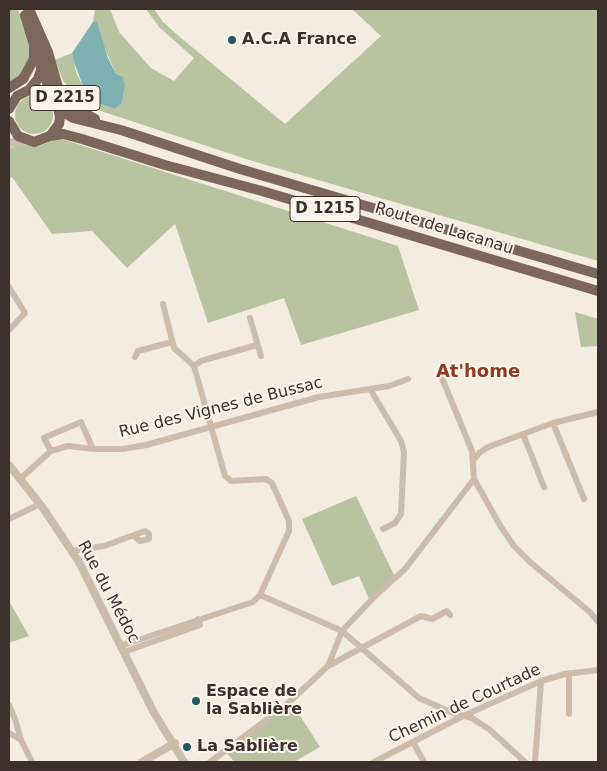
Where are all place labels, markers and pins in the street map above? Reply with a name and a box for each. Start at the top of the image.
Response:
place label: A.C.A France [242,30,357,50]
marker: A.C.A France [226,34,238,46]
place label: Espace de la Sablière [206,682,302,720]
marker: Espace de la Sablière [190,695,202,707]
place label: La Sablière [197,737,298,757]
marker: La Sablière [181,741,193,753]

